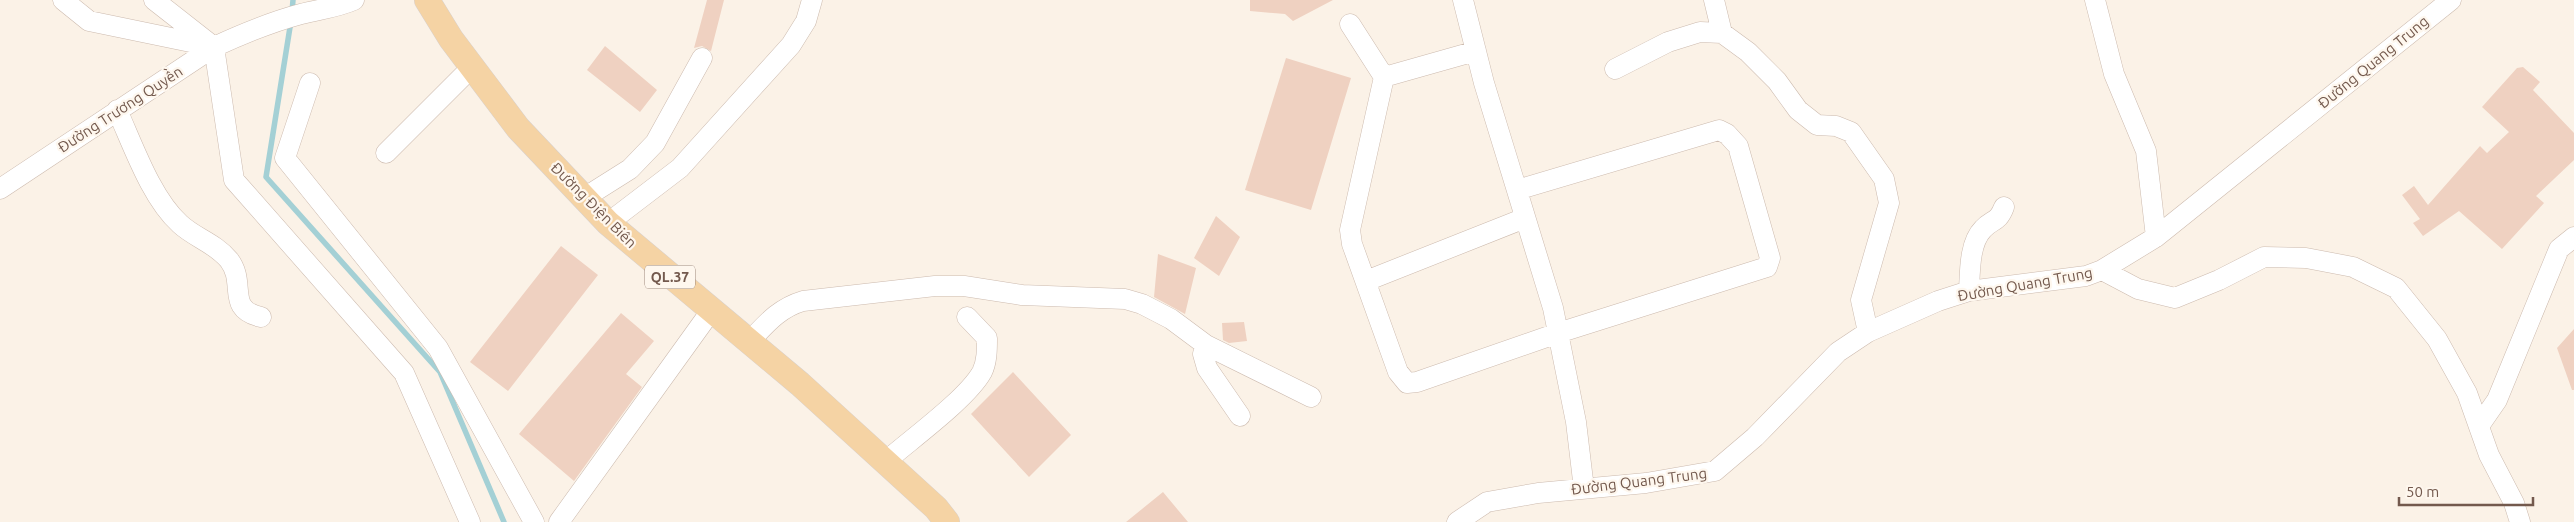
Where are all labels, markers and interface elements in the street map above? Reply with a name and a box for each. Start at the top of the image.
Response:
street label: Đường Quang Trung [2314,12,2432,112]
street label: Đường Trương Quyền [54,61,185,156]
street label: Đường Điện Biên [548,159,640,251]
street label: Đường Quang Trung [1956,264,2094,304]
road number: QL.37 [645,266,695,288]
street label: Đường Quang Trung [1570,464,1708,498]
scale bar [2399,474,2533,506]
text: 50 m [2406,483,2439,500]

